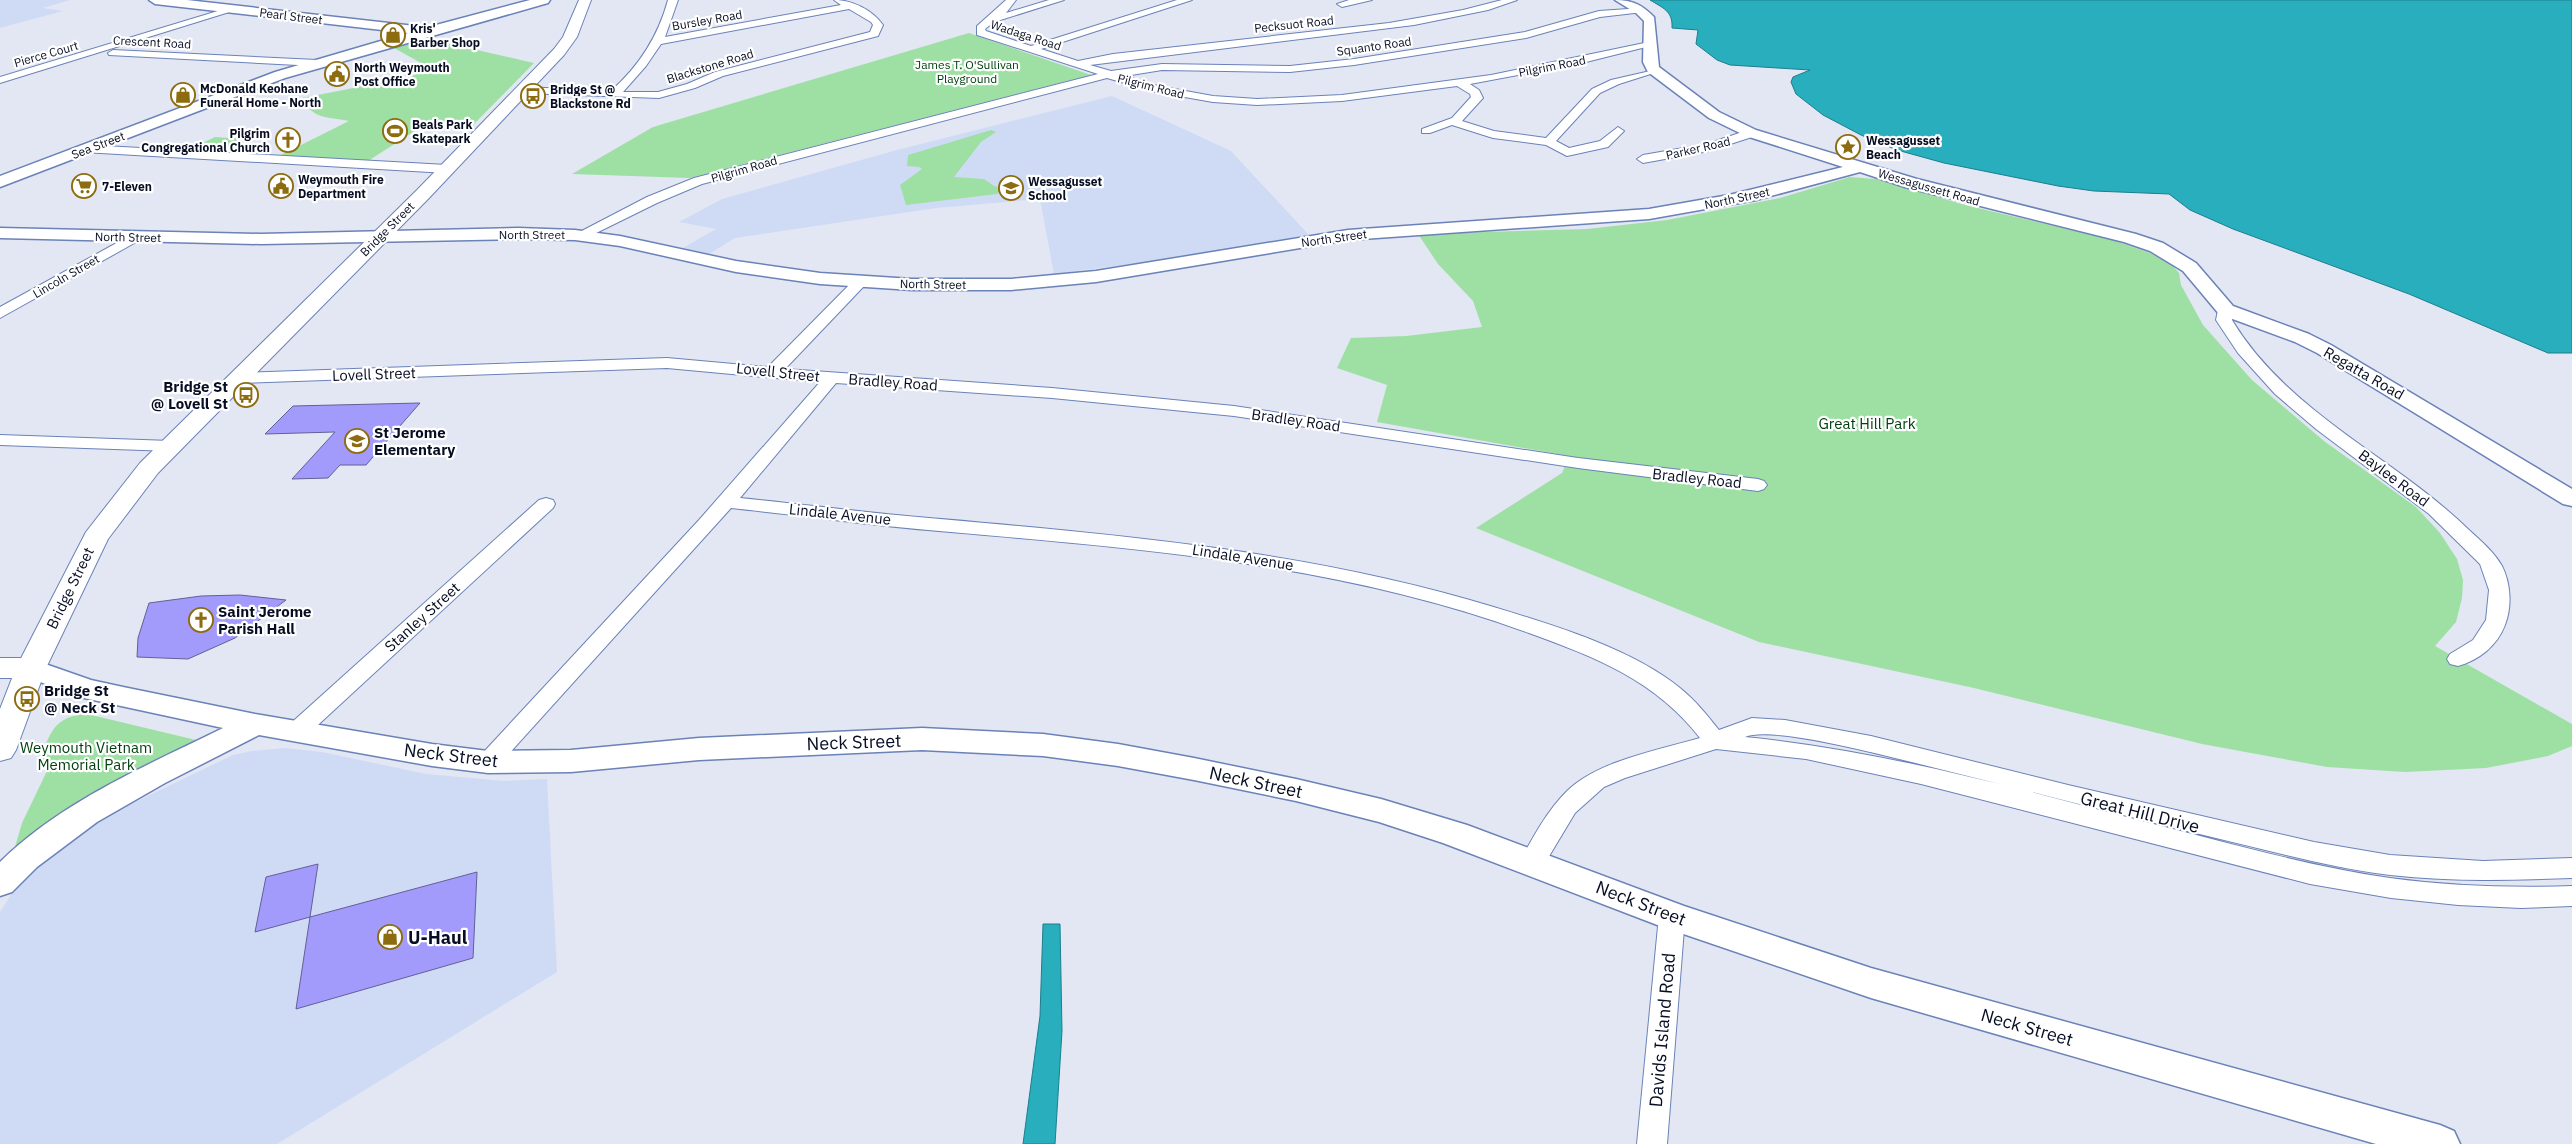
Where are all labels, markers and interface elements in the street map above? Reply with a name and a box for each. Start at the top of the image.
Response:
street label: Pearl Street [259,5,323,27]
street label: Bursley Road [671,6,743,34]
street label: Pecksuot Road [1253,12,1335,36]
street label: Wadaga Road [989,17,1063,53]
place label: Kris' Barber Shop [410,21,480,50]
shop icon: Kris' Barber Shop [380,22,406,48]
street label: Crescent Road [113,32,191,52]
street label: Squanto Road [1336,33,1412,59]
street label: Pierce Court [12,38,80,70]
street label: Blackstone Road [665,46,755,86]
street label: Pilgrim Road [1517,52,1587,80]
park label: James T. O'Sullivan Playground [915,57,1019,86]
place label: North Weymouth Post Office [354,60,450,89]
public building icon: North Weymouth Post Office [324,61,350,87]
street label: Pilgrim Road [1116,70,1186,102]
place label: McDonald Keohane Funeral Home - North [200,81,321,110]
shop icon: McDonald Keohane Funeral Home - North [170,82,196,108]
place label: Bridge St @ Blackstone Rd [550,82,631,111]
bus stop icon: Bridge St @ Blackstone Rd [520,83,546,109]
place label: Beals Park Skatepark [412,117,472,146]
sports icon: Beals Park Skatepark [382,118,408,144]
place label: Pilgrim Congregational Church [141,126,270,155]
church icon: Pilgrim Congregational Church [275,127,301,153]
street label: Sea Street [69,128,127,162]
street label: Parker Road [1664,133,1732,163]
place label: Wessagusset Beach [1866,133,1940,162]
place icon: Wessagusset Beach [1835,134,1861,160]
street label: Pilgrim Road [709,152,779,186]
street label: Wessagussett Road [1876,165,1982,209]
place label: Weymouth Fire Department [298,172,384,201]
supermarket icon: 7-Eleven [71,173,97,199]
public building icon: Weymouth Fire Department [268,173,294,199]
place label: Wessagusset School [1028,174,1102,203]
school or university icon: Wessagusset School [998,175,1024,201]
place label: 7-Eleven [102,179,152,194]
street label: North Street [1703,184,1771,212]
street label: Bridge Street [357,199,417,259]
street label: North Street [1300,226,1368,250]
street label: North Street [499,227,565,242]
street label: North Street [95,229,161,245]
street label: Lincoln Street [30,251,102,301]
street label: North Street [900,276,966,292]
street label: Regatta Road [2320,342,2408,404]
street label: Lovell Street [735,358,821,386]
street label: Lovell Street [332,363,416,385]
street label: Bradley Road [848,369,938,395]
place label: Bridge St @ Lovell St [151,377,228,413]
bus stop icon: Bridge St @ Lovell St [233,382,259,408]
street label: Bradley Road [1250,404,1342,436]
park label: Great Hill Park [1818,414,1916,433]
place label: St Jerome Elementary [374,423,455,459]
school or university icon: St Jerome Elementary [344,428,370,454]
street label: Baylee Road [2355,445,2433,511]
street label: Bradley Road [1651,464,1743,492]
street label: Lindale Avenue [788,499,892,529]
street label: Lindale Avenue [1191,540,1295,574]
street label: Bridge Street [42,544,98,632]
street label: Stanley Street [380,578,464,656]
place label: Saint Jerome Parish Hall [218,602,312,638]
church icon: Saint Jerome Parish Hall [188,607,214,633]
place label: Bridge St @ Neck St [44,681,116,717]
bus stop icon: Bridge St @ Neck St [14,686,40,712]
street label: Neck Street [806,729,902,755]
park label: Weymouth Vietnam Memorial Park [20,738,152,774]
street label: Neck Street [403,738,499,772]
street label: Neck Street [1207,761,1305,803]
street label: Great Hill Drive [2078,786,2202,838]
street label: Neck Street [1593,875,1689,931]
shop icon: U-Haul [377,924,403,950]
place label: U-Haul [408,926,468,949]
street label: Davids Island Road [1644,952,1680,1108]
street label: Neck Street [1978,1003,2076,1051]

